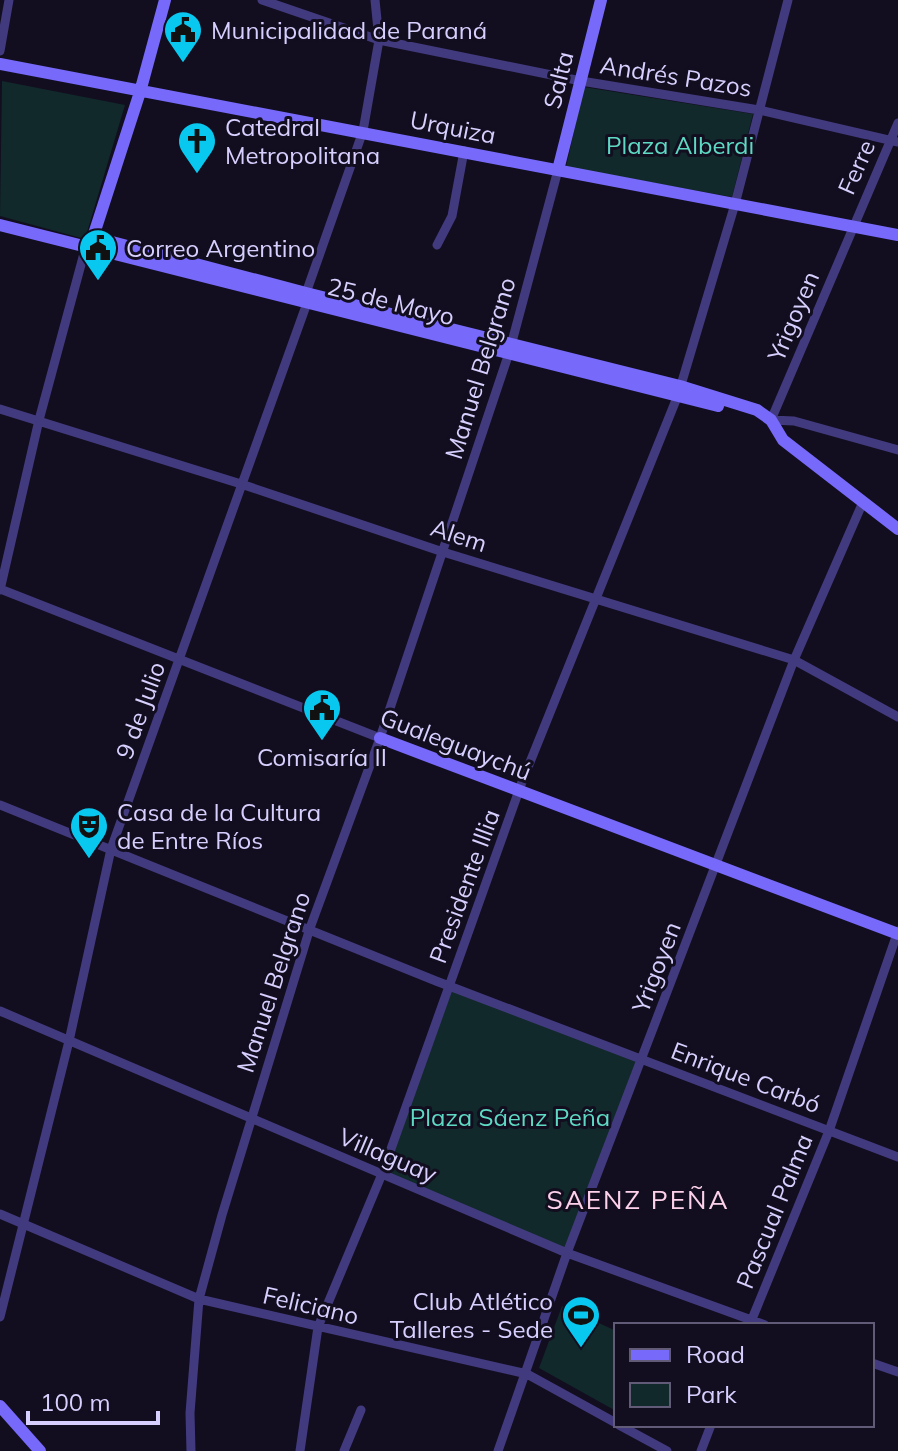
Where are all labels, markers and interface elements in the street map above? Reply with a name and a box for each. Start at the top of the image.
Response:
public building icon: Municipalidad de Paraná [162,9,204,64]
place label: Municipalidad de Paraná [211,15,487,45]
street label: Salta [536,48,580,112]
street label: Andrés Pazos [598,49,754,103]
street label: Urquiza [408,104,498,150]
place label: Catedral Metropolitana [225,112,380,170]
church icon: Catedral Metropolitana [176,120,218,175]
park label: Plaza Alberdi [606,130,754,160]
street label: Ferre [831,135,881,199]
public building icon: Correo Argentino [77,227,119,282]
place label: Correo Argentino [126,233,315,263]
street label: Yrigoyen [760,266,825,366]
street label: 25 de Mayo [324,271,458,331]
street label: Manuel Belgrano [438,274,522,462]
street label: Alem [427,512,491,558]
street label: 9 de Julio [109,657,171,763]
public building icon: Comisaría II [301,687,343,742]
street label: Gualeguaychú [376,701,536,787]
place label: Comisaría II [257,742,387,772]
place label: Casa de la Cultura de Entre Ríos [117,797,321,855]
theatre icon: Casa de la Cultura de Entre Ríos [68,805,110,860]
street label: Presidente Illia [422,805,506,967]
street label: Manuel Belgrano [230,888,316,1076]
street label: Yrigoyen [625,917,687,1018]
street label: Enrique Carbó [667,1035,825,1119]
park label: Plaza Sáenz Peña [410,1102,610,1132]
street label: Villaguay [334,1121,442,1189]
street label: Pascual Palma [729,1129,819,1293]
district label: SAENZ PEÑA [547,1183,730,1216]
street label: Feliciano [260,1279,362,1331]
place label: Club Atlético Talleres - Sede [390,1286,553,1344]
sports icon: Club Atlético Talleres - Sede [560,1294,602,1349]
legend [614,1323,874,1427]
text: Road [686,1339,745,1369]
scale bar [28,1375,158,1425]
text: Park [686,1379,737,1409]
text: 100 m [40,1387,111,1417]

